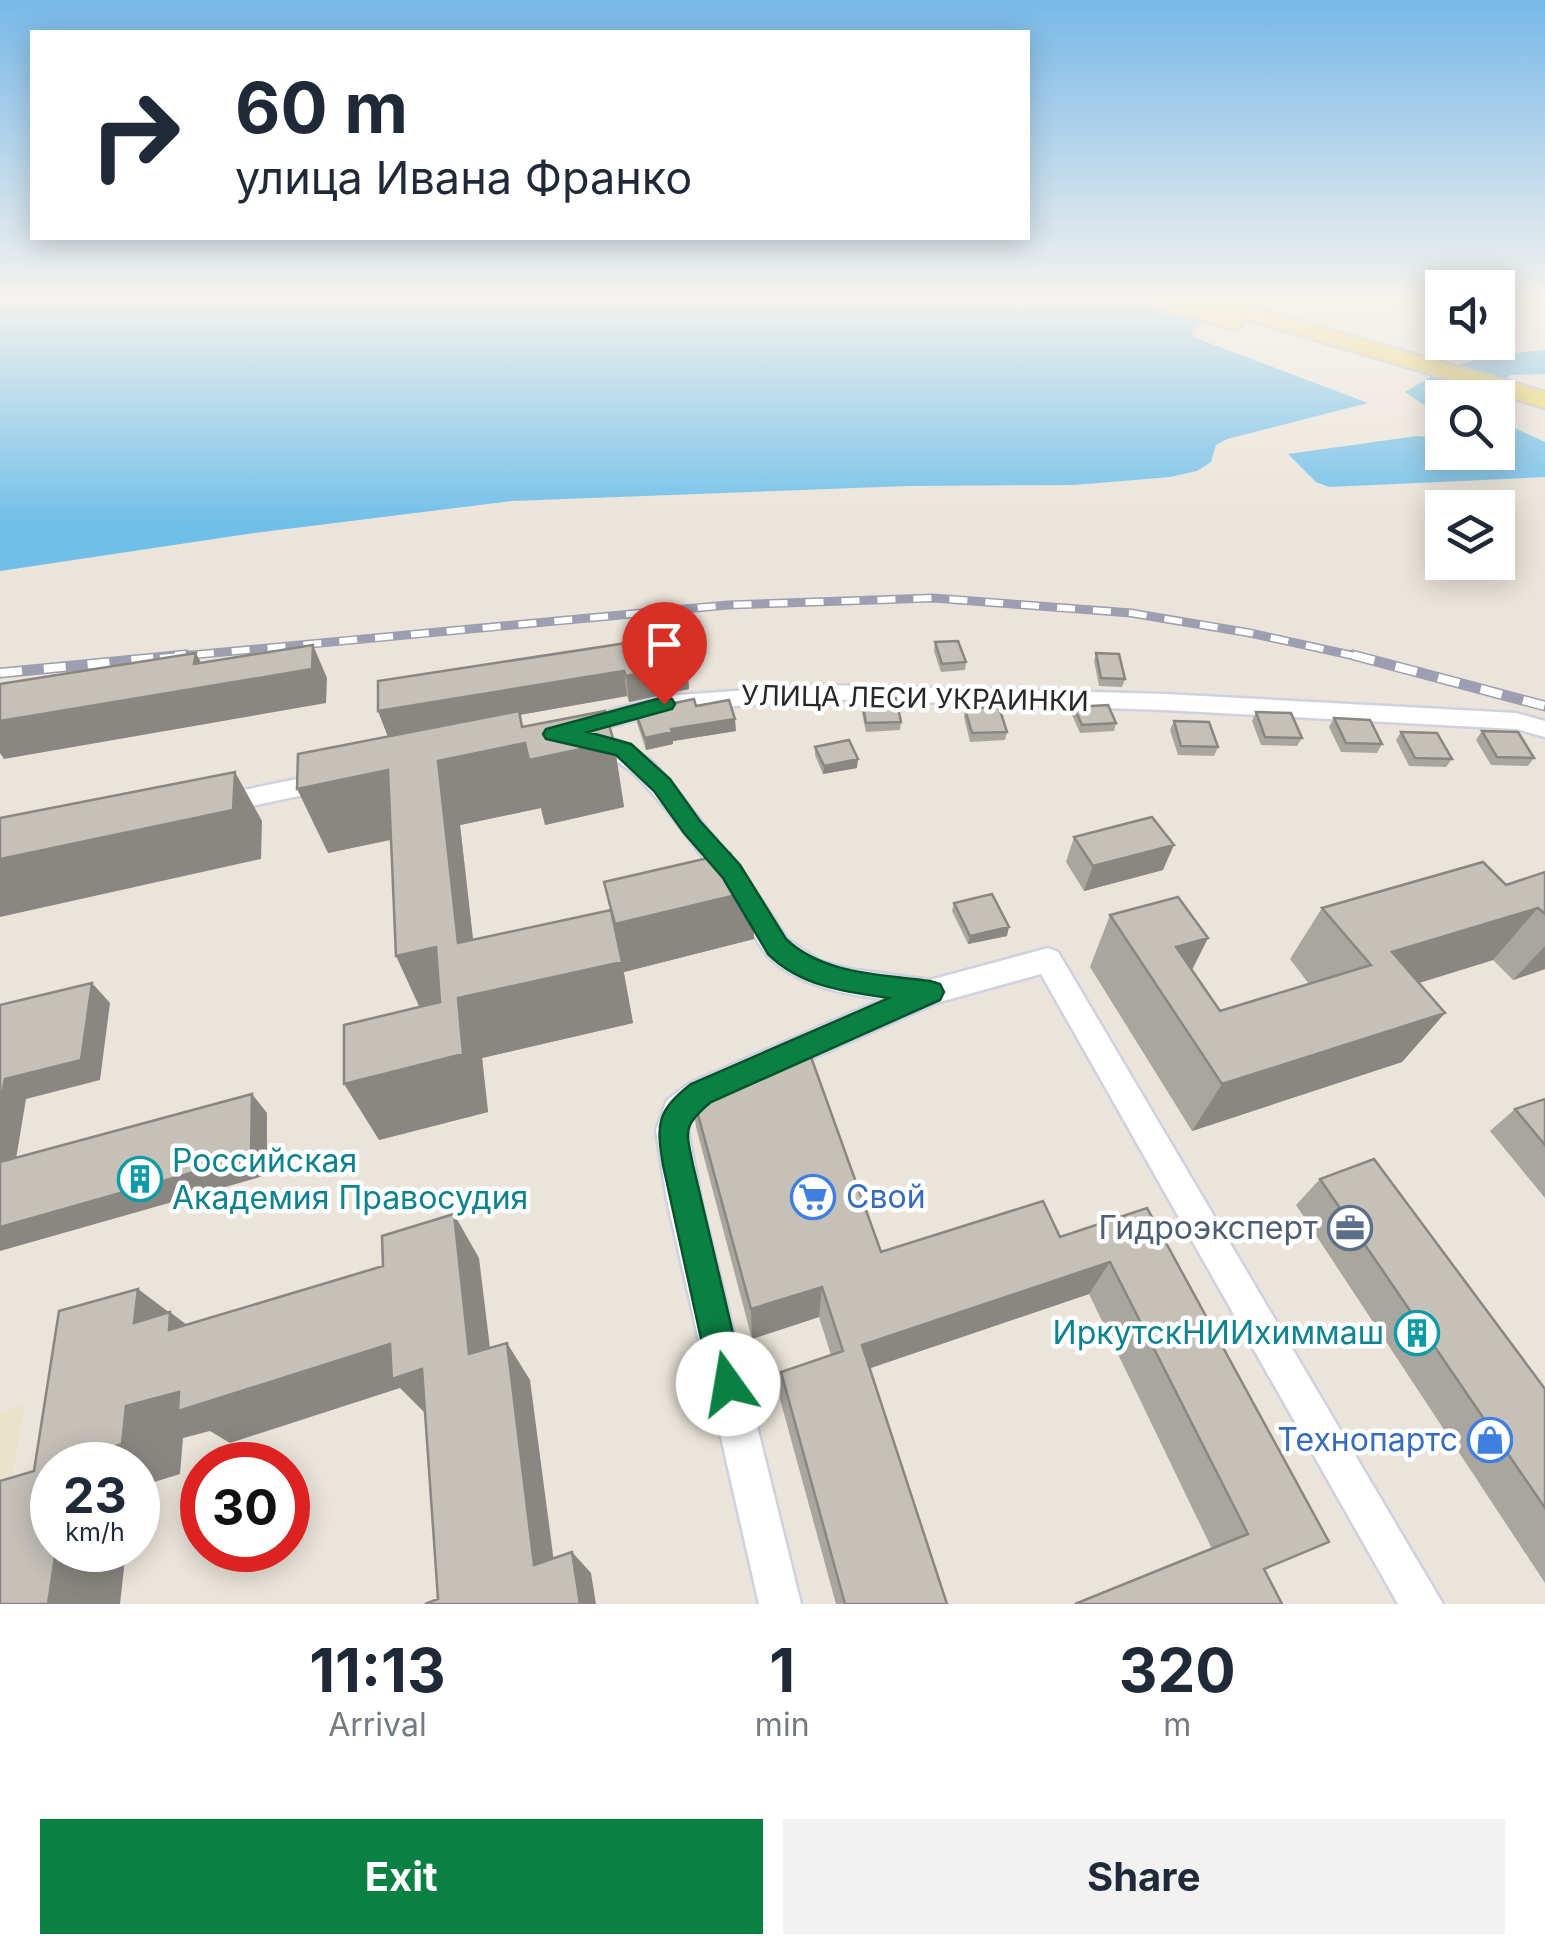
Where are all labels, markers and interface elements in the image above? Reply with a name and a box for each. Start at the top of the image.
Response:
text: 60 m [235,65,408,150]
icon: right [70,70,200,200]
text: улица Ивана Франко [235,150,692,205]
map controls [1425,270,1515,580]
button: sound [1425,270,1515,360]
button: search [1425,380,1515,470]
button: layers [1425,490,1515,580]
pin [622,602,707,705]
icon: arrive [637,617,692,672]
street label: УЛИЦА ЛЕСИ УКРАИНКИ [741,678,1089,718]
place label: Российская Академия Правосудия [172,1141,528,1217]
building icon: Российская Академия Правосудия [117,1156,163,1202]
supermarket icon: Свой [790,1174,836,1220]
place label: Свой [846,1177,926,1216]
office icon: Гидроэксперт [1327,1205,1373,1251]
place label: Гидроэксперт [1099,1208,1318,1247]
building icon: ИркутскНИИхиммаш [1394,1310,1440,1356]
place label: ИркутскНИИхиммаш [1053,1313,1384,1352]
position arrow [676,1332,780,1436]
shop icon: Технопартс [1467,1417,1513,1463]
place label: Технопартс [1277,1420,1458,1459]
speed limit sign: 30 [180,1442,310,1572]
text: 23 [63,1465,127,1525]
text: km/h [65,1517,125,1547]
text: 11:13 [309,1634,446,1706]
text: 1 [769,1634,795,1706]
text: 320 [1119,1634,1236,1706]
text: Arrival [328,1705,427,1744]
text: min [755,1705,810,1744]
text: m [1163,1705,1191,1744]
button: Exit [40,1819,763,1934]
button: Share [783,1819,1505,1934]

